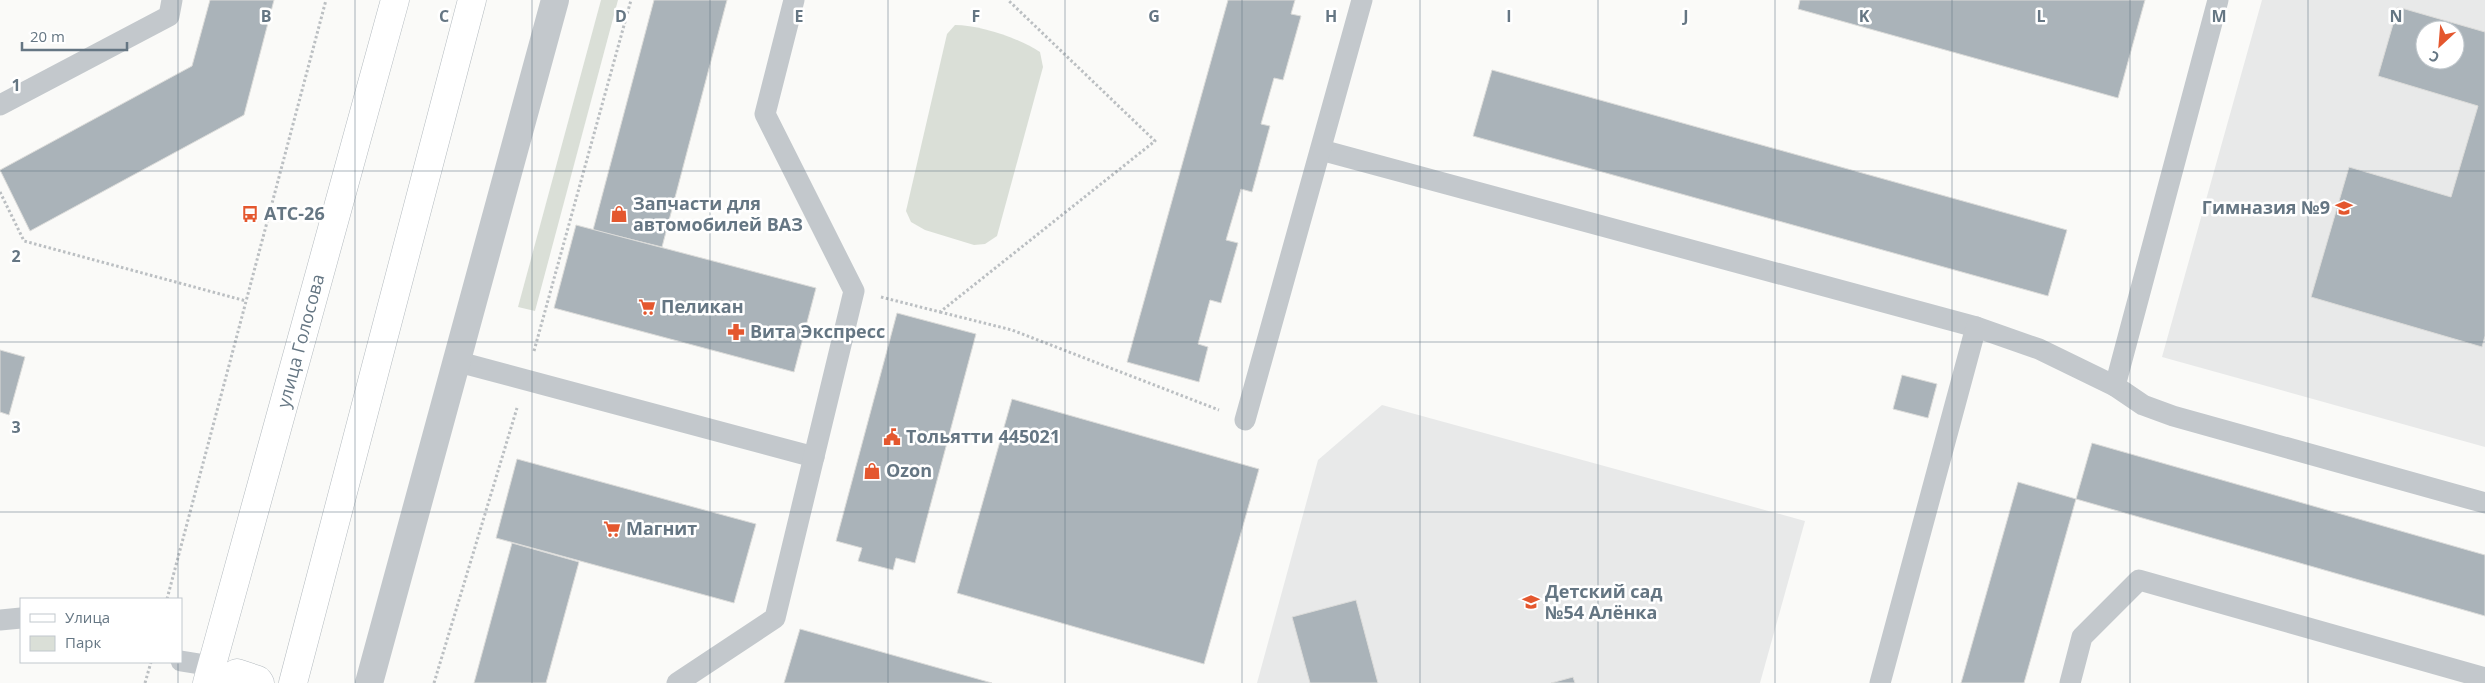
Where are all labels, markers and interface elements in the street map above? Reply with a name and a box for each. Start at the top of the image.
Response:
text: B [261,5,271,27]
text: C [439,5,449,27]
text: D [615,5,627,27]
text: E [795,5,804,27]
text: F [972,5,980,27]
text: G [1148,5,1160,27]
text: H [1325,5,1337,27]
text: I [1506,5,1512,27]
text: J [1681,5,1689,27]
text: K [1859,5,1870,27]
text: L [2036,5,2046,27]
text: M [2211,5,2227,27]
text: N [2389,5,2403,27]
scale bar [22,20,128,52]
north arrow [2415,20,2465,70]
text: 20 m [30,26,65,46]
text: С [2426,47,2442,68]
text: 1 [11,74,21,96]
place label: Запчасти для автомобилей ВАЗ [633,191,803,236]
place label: Гимназия №9 [2202,195,2330,219]
school or university icon: Гимназия №9 [2334,198,2354,218]
place label: АТС-26 [264,201,325,225]
bus stop icon: АТС-26 [240,204,260,224]
shop icon: Запчасти для автомобилей ВАЗ [609,204,629,224]
text: 2 [11,245,21,267]
street label: улица Голосова [271,271,329,410]
place label: Пеликан [661,294,744,318]
supermarket icon: Пеликан [637,297,657,317]
place label: Вита Экспресс [750,319,885,343]
pharmacy icon: Вита Экспресс [726,322,746,342]
text: 3 [11,416,21,438]
place label: Тольятти 445021 [906,424,1060,448]
public building icon: Тольятти 445021 [882,427,902,447]
place label: Ozon [886,458,932,482]
shop icon: Ozon [862,461,882,481]
place label: Магнит [626,516,697,540]
supermarket icon: Магнит [602,519,622,539]
place label: Детский сад №54 Алёнка [1545,579,1662,624]
school or university icon: Детский сад №54 Алёнка [1521,592,1541,612]
legend [20,598,182,663]
text: Улица [65,607,110,627]
text: Парк [65,632,101,652]

